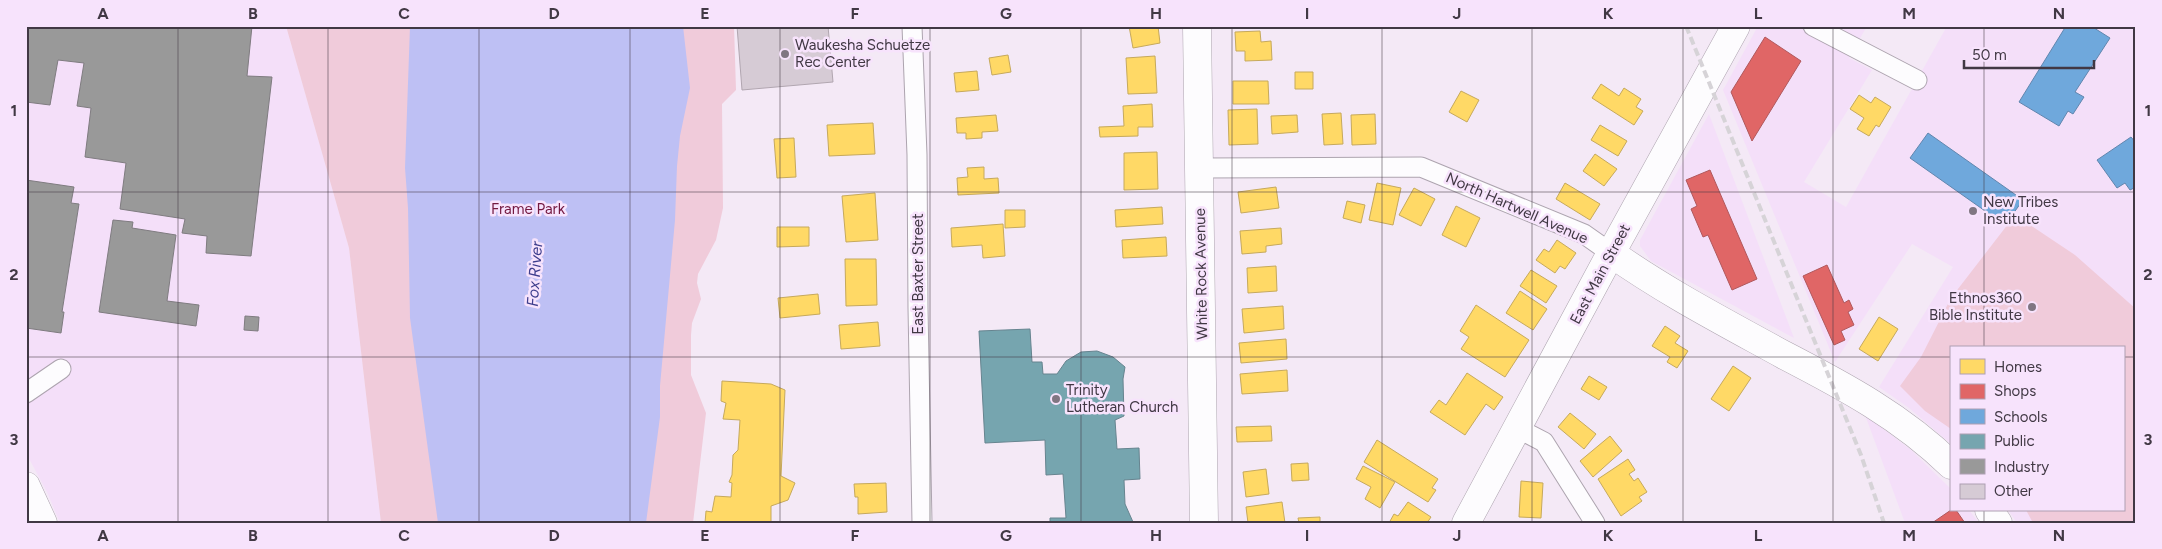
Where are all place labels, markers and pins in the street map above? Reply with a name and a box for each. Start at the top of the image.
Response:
place label: Waukesha Schuetze Rec Center [795,36,930,71]
marker: Waukesha Schuetze Rec Center [779,48,791,60]
place label: New Tribes Institute [1983,193,2058,228]
marker: New Tribes Institute [1967,205,1979,217]
place label: Ethnos360 Bible Institute [1929,289,2022,324]
marker: Ethnos360 Bible Institute [2026,301,2038,313]
place label: Trinity Lutheran Church [1066,381,1178,416]
marker: Trinity Lutheran Church [1050,393,1062,405]

